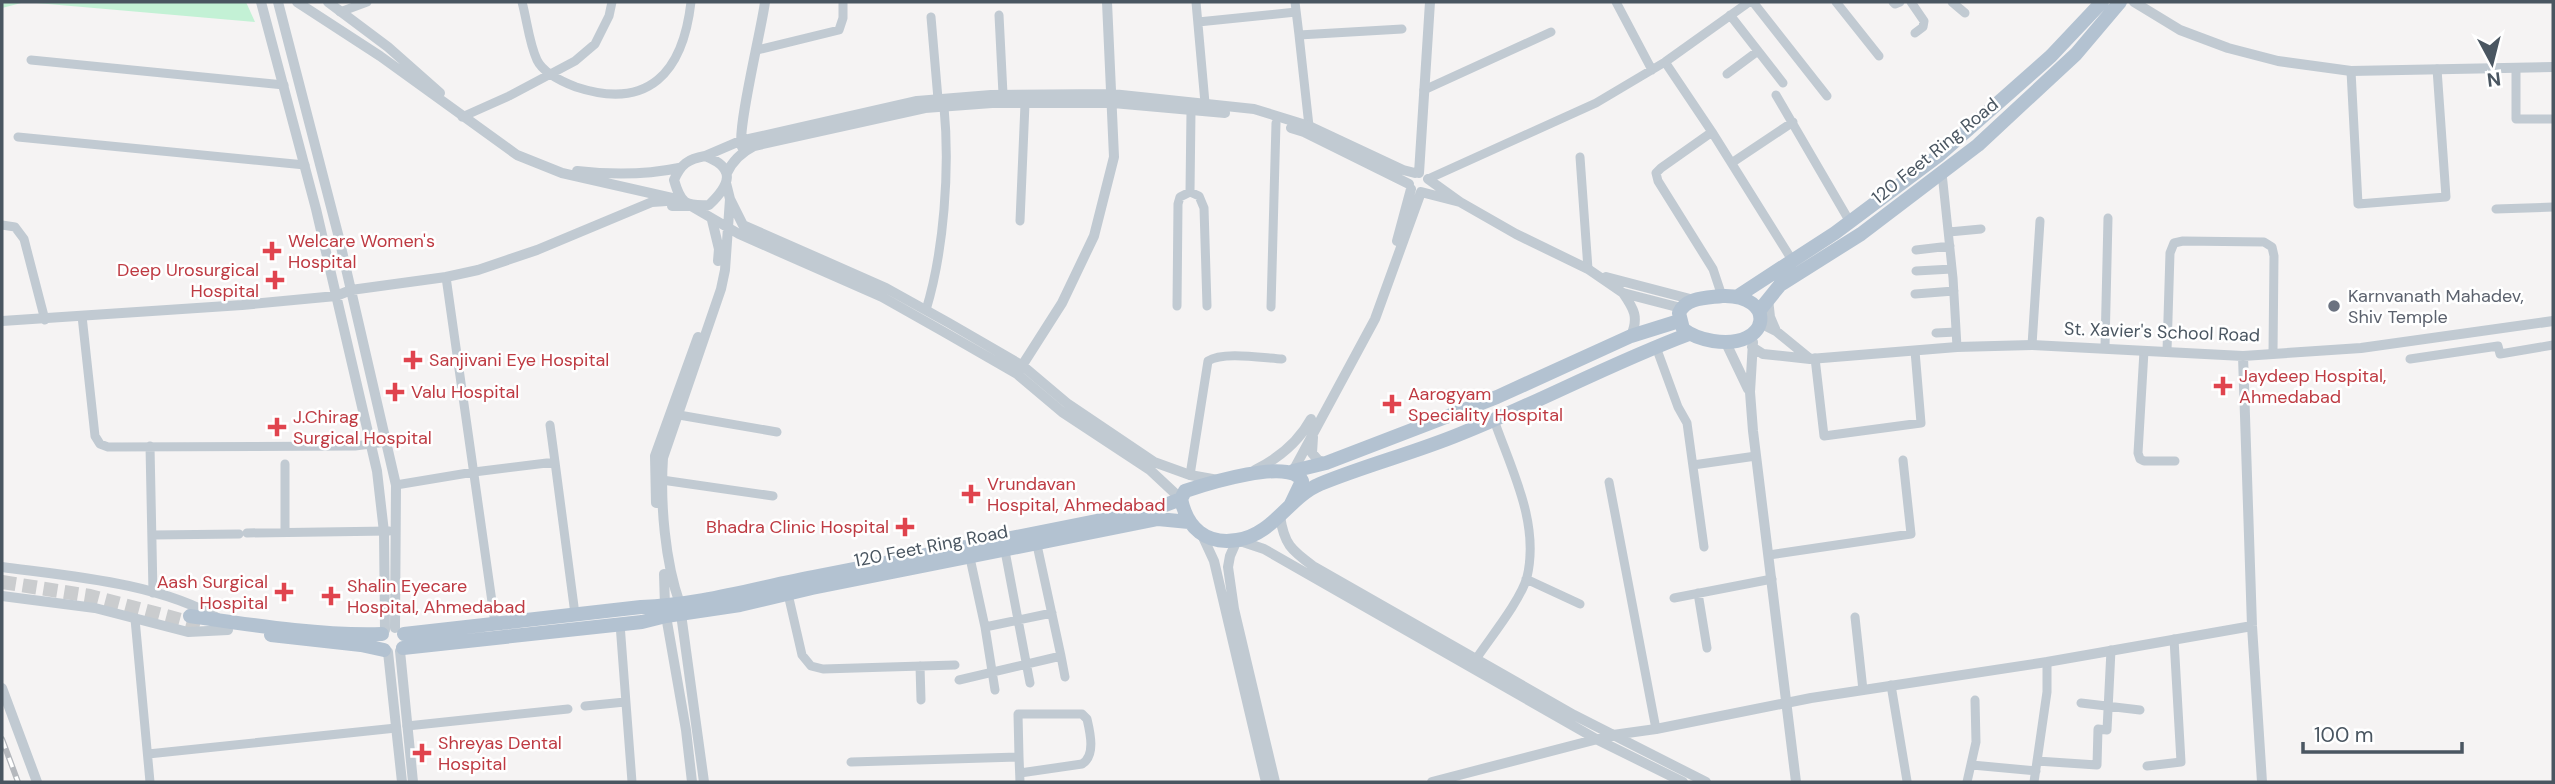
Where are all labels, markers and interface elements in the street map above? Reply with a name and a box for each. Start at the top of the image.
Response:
north arrow [2457,28,2527,98]
text: N [2486,66,2502,93]
street label: 120 Feet Ring Road [1867,93,2003,209]
place label: Welcare Women's Hospital [288,229,435,274]
marker: Welcare Women's Hospital [262,241,282,261]
place label: Deep Urosurgical Hospital [117,258,259,303]
marker: Deep Urosurgical Hospital [265,270,285,290]
place label: Karnvanath Mahadev, Shiv Temple [2348,284,2524,329]
marker: Karnvanath Mahadev, Shiv Temple [2326,298,2342,314]
street label: St. Xavier's School Road [2063,317,2261,347]
place label: Sanjivani Eye Hospital [429,348,609,372]
marker: Sanjivani Eye Hospital [403,350,423,370]
place label: Jaydeep Hospital, Ahmedabad [2239,364,2386,409]
marker: Jaydeep Hospital, Ahmedabad [2213,376,2233,396]
place label: Valu Hospital [411,380,519,404]
marker: Valu Hospital [385,382,405,402]
place label: Aarogyam Speciality Hospital [1408,382,1563,427]
marker: Aarogyam Speciality Hospital [1382,394,1402,414]
place label: J.Chirag Surgical Hospital [293,405,432,450]
marker: J.Chirag Surgical Hospital [267,417,287,437]
place label: Vrundavan Hospital, Ahmedabad [987,472,1165,517]
marker: Vrundavan Hospital, Ahmedabad [961,484,981,504]
place label: Bhadra Clinic Hospital [706,515,889,539]
marker: Bhadra Clinic Hospital [895,517,915,537]
street label: 120 Feet Ring Road [852,519,1010,573]
place label: Aash Surgical Hospital [157,570,268,615]
place label: Shalin Eyecare Hospital, Ahmedabad [347,574,525,619]
marker: Aash Surgical Hospital [274,582,294,602]
marker: Shalin Eyecare Hospital, Ahmedabad [321,586,341,606]
scale bar [2303,710,2462,754]
text: 100 m [2314,721,2374,749]
place label: Shreyas Dental Hospital [438,731,562,776]
marker: Shreyas Dental Hospital [412,743,432,763]

